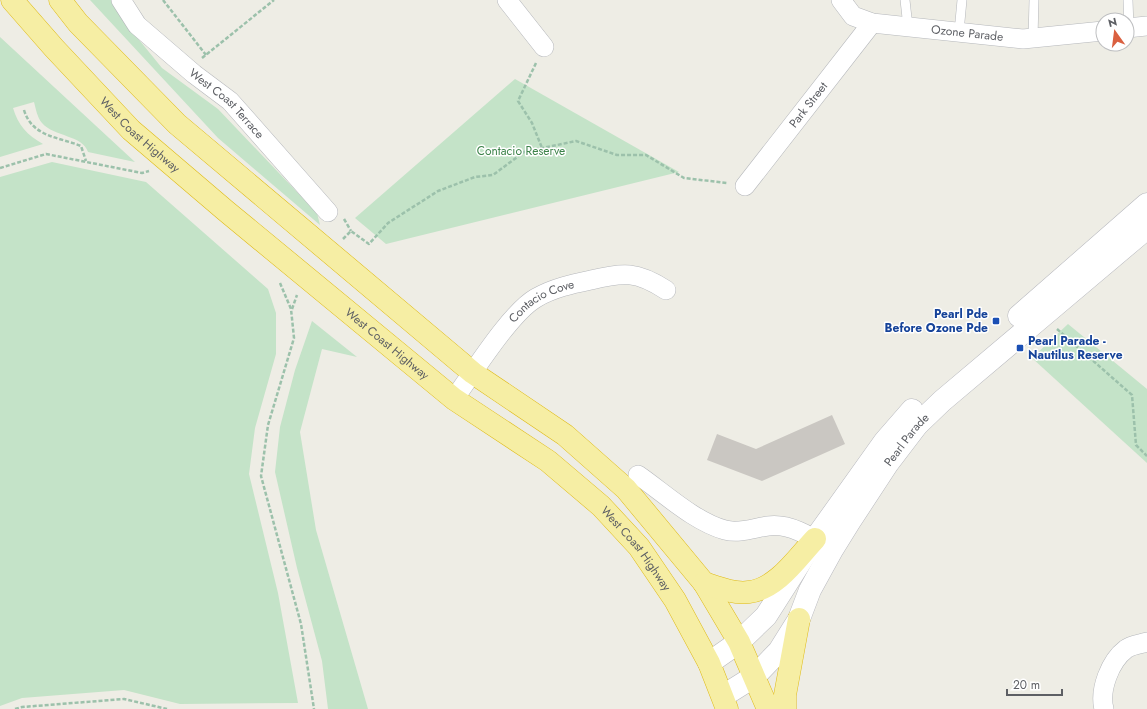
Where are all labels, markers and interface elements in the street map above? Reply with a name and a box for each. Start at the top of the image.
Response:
north arrow [1095,12,1135,52]
text: N [1106,13,1119,31]
street label: Ozone Parade [930,20,1004,46]
street label: West Coast Terrace [185,64,268,143]
street label: Park Street [785,78,832,131]
street label: West Coast Highway [95,93,184,177]
park label: Contacio Reserve [477,142,565,160]
street label: Contacio Cove [504,275,576,327]
street label: West Coast Highway [341,304,434,384]
place label: Pearl Pde Before Ozone Pde [885,305,988,337]
marker: Pearl Pde Before Ozone Pde [991,316,1001,326]
place label: Pearl Parade - Nautilus Reserve [1028,332,1123,364]
marker: Pearl Parade - Nautilus Reserve [1015,343,1025,353]
street label: Pearl Parade [880,409,933,470]
street label: West Coast Highway [596,502,676,595]
scale bar [1007,671,1062,697]
text: 20 m [1013,676,1040,694]

